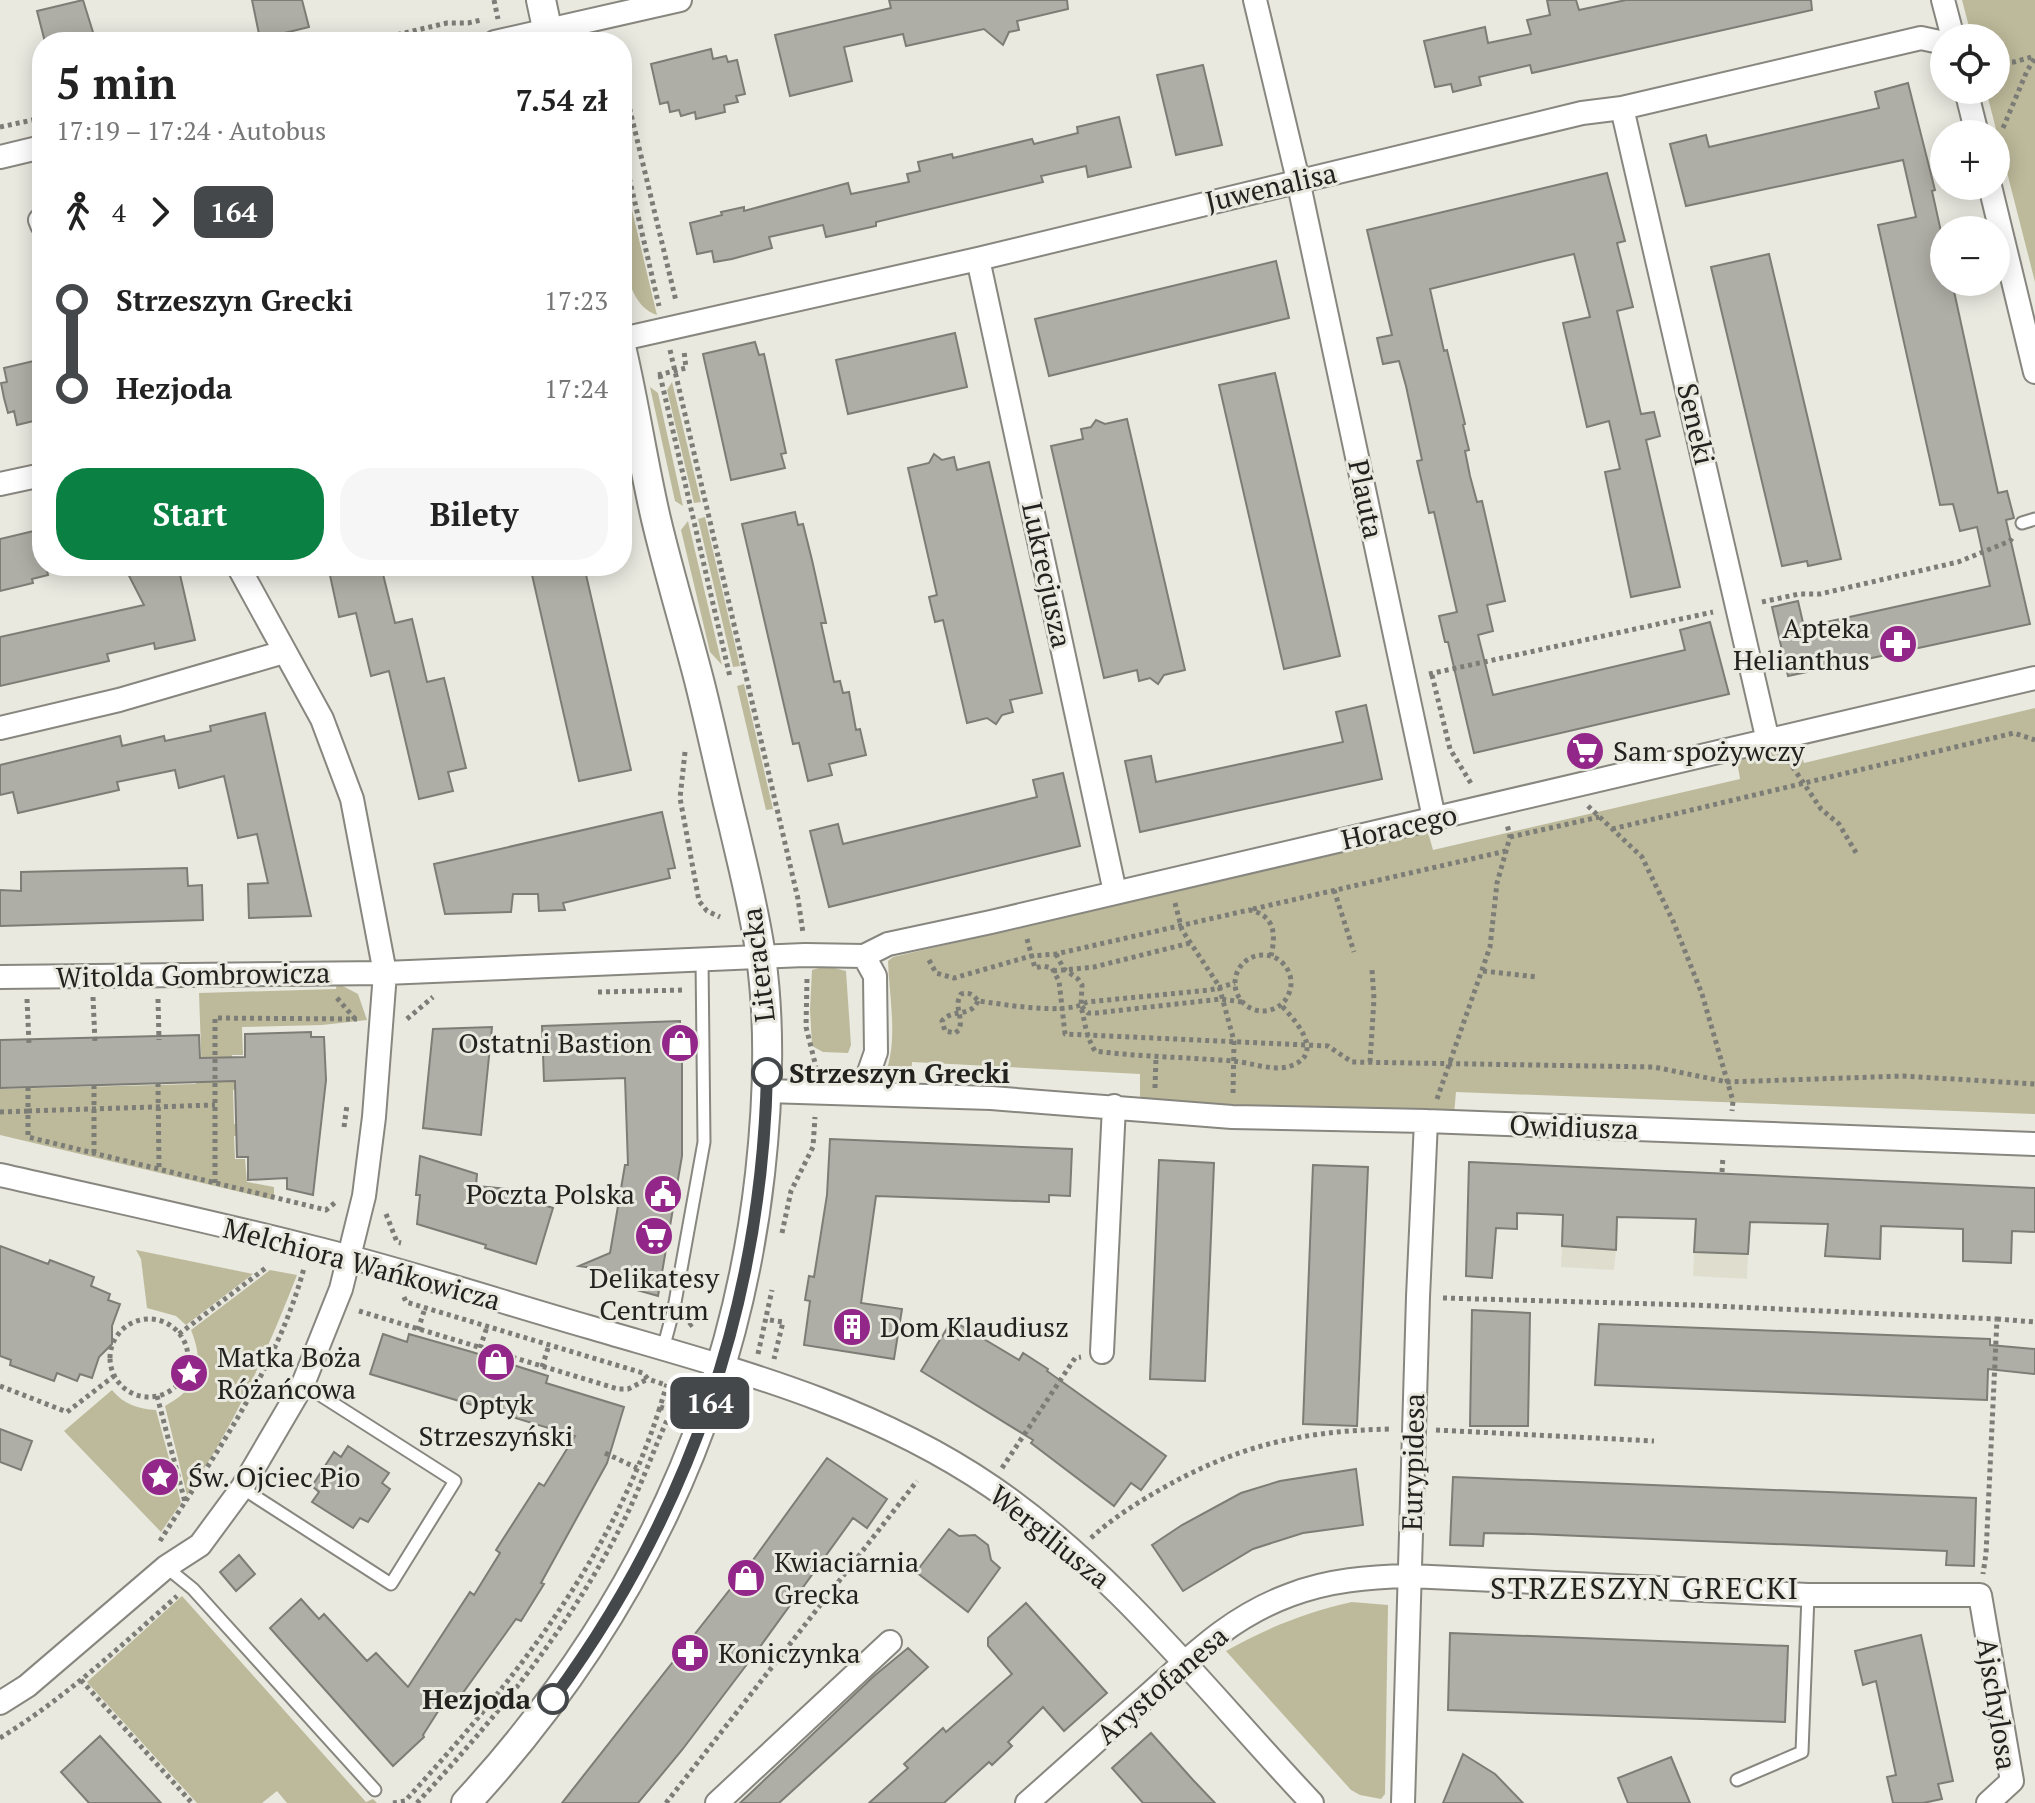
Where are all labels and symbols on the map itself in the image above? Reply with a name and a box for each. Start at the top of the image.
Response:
street label: Juwenalisa [1202,153,1340,220]
street label: Seneki [1669,379,1724,468]
street label: Plauta [1340,456,1393,542]
street label: Lukrecjusza [1014,499,1081,651]
place label: Apteka Helianthus [1733,609,1870,678]
pharmacy icon: Apteka Helianthus [1877,623,1919,665]
supermarket icon: Sam spożywczy [1564,730,1606,772]
place label: Sam spożywczy [1613,732,1806,769]
street label: Horacego [1337,795,1460,858]
street label: Literacka [732,906,783,1024]
street label: Witolda Gombrowicza [55,954,331,995]
shop icon: Ostatni Bastion [659,1022,701,1064]
place label: Ostatni Bastion [458,1024,652,1061]
place label: Strzeszyn Grecki [789,1054,1010,1091]
marker: Strzeszyn Grecki [752,1058,782,1088]
street label: Owidiusza [1509,1106,1639,1147]
public building icon: Poczta Polska [642,1173,684,1215]
place label: Poczta Polska [466,1175,635,1212]
street label: Melchiora Wańkowicza [220,1209,505,1318]
supermarket icon: Delikatesy Centrum [633,1215,675,1257]
place label: Delikatesy Centrum [589,1259,720,1328]
building icon: Dom Klaudiusz [831,1306,873,1348]
place label: Dom Klaudiusz [880,1308,1069,1345]
place label: Matka Boża Różańcowa [217,1338,361,1407]
shop icon: Optyk Strzeszyński [475,1341,517,1383]
place icon: Matka Boża Różańcowa [168,1352,210,1394]
line badge: 164 [664,1377,756,1429]
place label: Optyk Strzeszyński [419,1385,573,1454]
street label: Eurypidesa [1393,1393,1432,1531]
place icon: Św. Ojciec Pio [139,1456,181,1498]
place label: Św. Ojciec Pio [188,1458,361,1495]
street label: Wergiliusza [982,1477,1118,1597]
place label: Kwiaciarnia Grecka [774,1543,919,1612]
shop icon: Kwiaciarnia Grecka [725,1557,767,1599]
district label: STRZESZYN GRECKI [1490,1568,1800,1608]
street label: Arystofanesa [1088,1617,1235,1752]
pharmacy icon: Koniczynka [669,1632,711,1674]
place label: Koniczynka [718,1634,861,1671]
street label: Ajschylosa [1969,1635,2026,1773]
place label: Hezjoda [422,1680,531,1717]
marker: Hezjoda [538,1684,568,1714]

